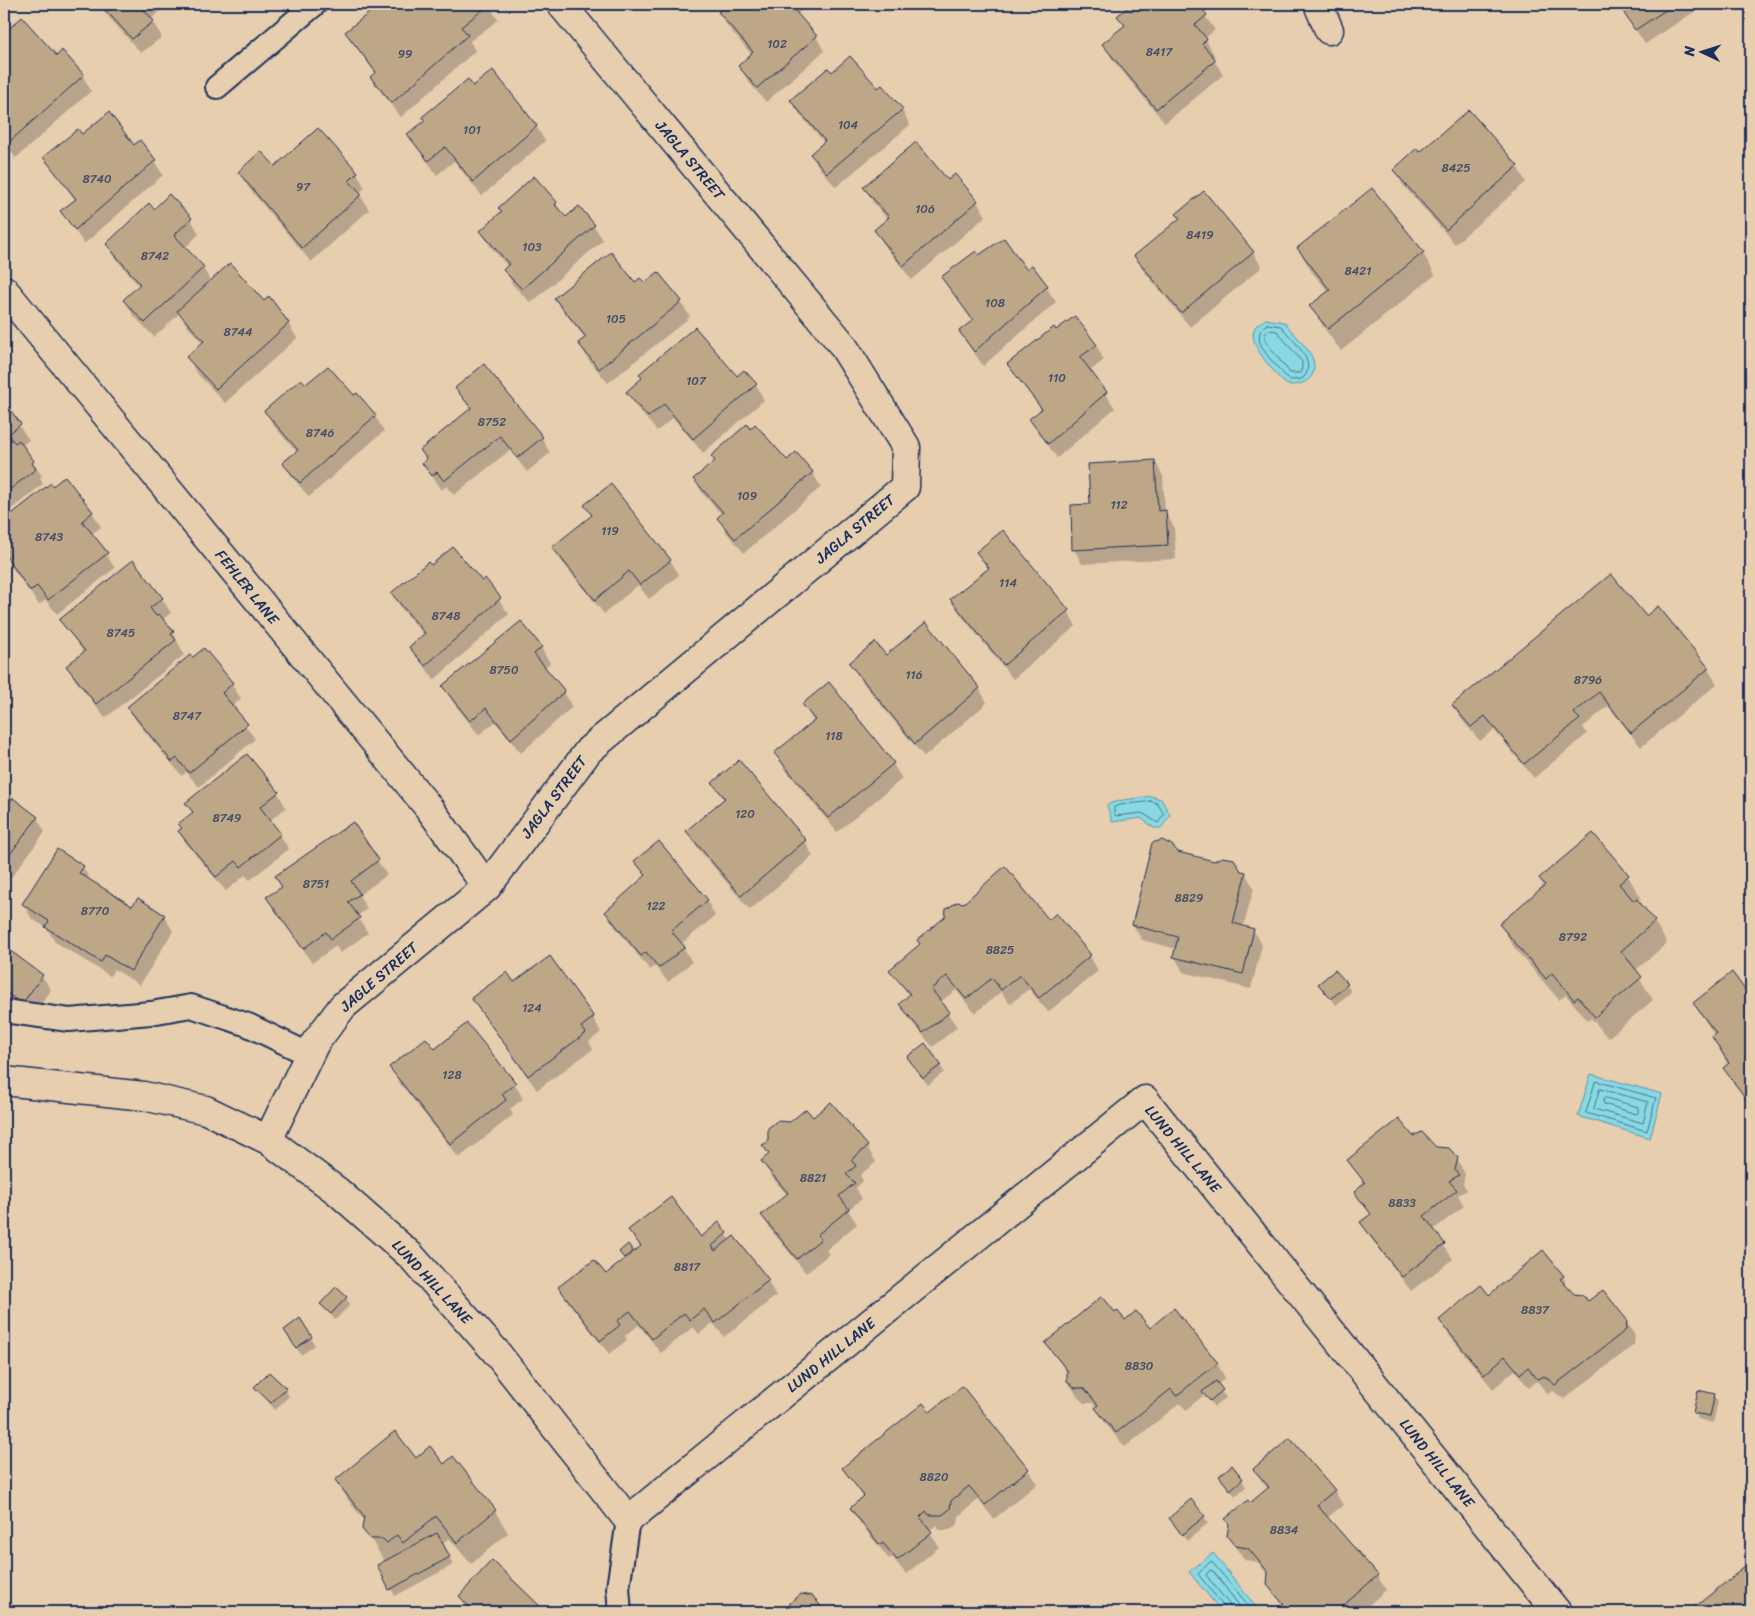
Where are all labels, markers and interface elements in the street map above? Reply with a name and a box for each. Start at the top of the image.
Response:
north arrow [1678,28,1728,78]
house number: 102 [767,33,787,55]
house number: 8417 [1146,41,1174,63]
house number: 99 [398,43,412,65]
text: N [1677,45,1702,58]
street label: JAGLA STREET [648,113,733,207]
house number: 104 [838,114,859,136]
house number: 101 [463,119,481,141]
house number: 8425 [1442,157,1471,179]
house number: 8740 [82,168,112,190]
house number: 97 [296,176,311,198]
house number: 106 [915,198,935,220]
house number: 8419 [1186,224,1214,246]
house number: 103 [522,236,542,258]
house number: 8742 [141,245,169,267]
house number: 8421 [1345,260,1371,282]
house number: 108 [985,292,1005,314]
house number: 105 [606,308,626,330]
house number: 8744 [223,321,253,343]
house number: 110 [1048,367,1066,389]
house number: 107 [686,370,707,392]
house number: 8752 [478,411,506,433]
house number: 8746 [306,422,334,444]
house number: 109 [737,485,757,507]
street label: JAGLA STREET [808,486,902,571]
house number: 112 [1110,494,1128,516]
house number: 119 [601,520,619,542]
house number: 8743 [35,526,63,548]
street label: FEHLER LANE [208,543,287,632]
house number: 114 [999,572,1017,594]
house number: 8748 [432,605,460,627]
house number: 8745 [107,622,135,644]
house number: 8750 [489,659,519,681]
house number: 116 [905,664,923,686]
house number: 8796 [1574,669,1602,691]
house number: 8747 [173,705,202,727]
house number: 118 [825,725,843,747]
street label: JAGLA STREET [513,749,595,845]
house number: 120 [735,803,755,825]
house number: 8749 [213,807,241,829]
house number: 8751 [303,873,329,895]
house number: 8829 [1175,887,1203,909]
house number: 122 [647,895,666,917]
house number: 8770 [81,900,110,922]
house number: 8792 [1559,926,1587,948]
street label: JAGLE STREET [333,934,425,1019]
house number: 8825 [986,939,1014,961]
house number: 124 [522,997,542,1019]
house number: 128 [442,1064,462,1086]
street label: LUND HILL LANE [1138,1099,1229,1200]
house number: 8821 [800,1167,826,1189]
house number: 8833 [1388,1192,1416,1214]
street label: LUND HILL LANE [385,1233,480,1332]
house number: 8817 [674,1256,701,1278]
house number: 8837 [1521,1299,1550,1321]
street label: LUND HILL LANE [781,1310,883,1399]
house number: 8830 [1125,1355,1154,1377]
street label: LUND HILL LANE [1393,1413,1482,1515]
house number: 8820 [920,1466,949,1488]
house number: 8834 [1270,1519,1299,1541]

